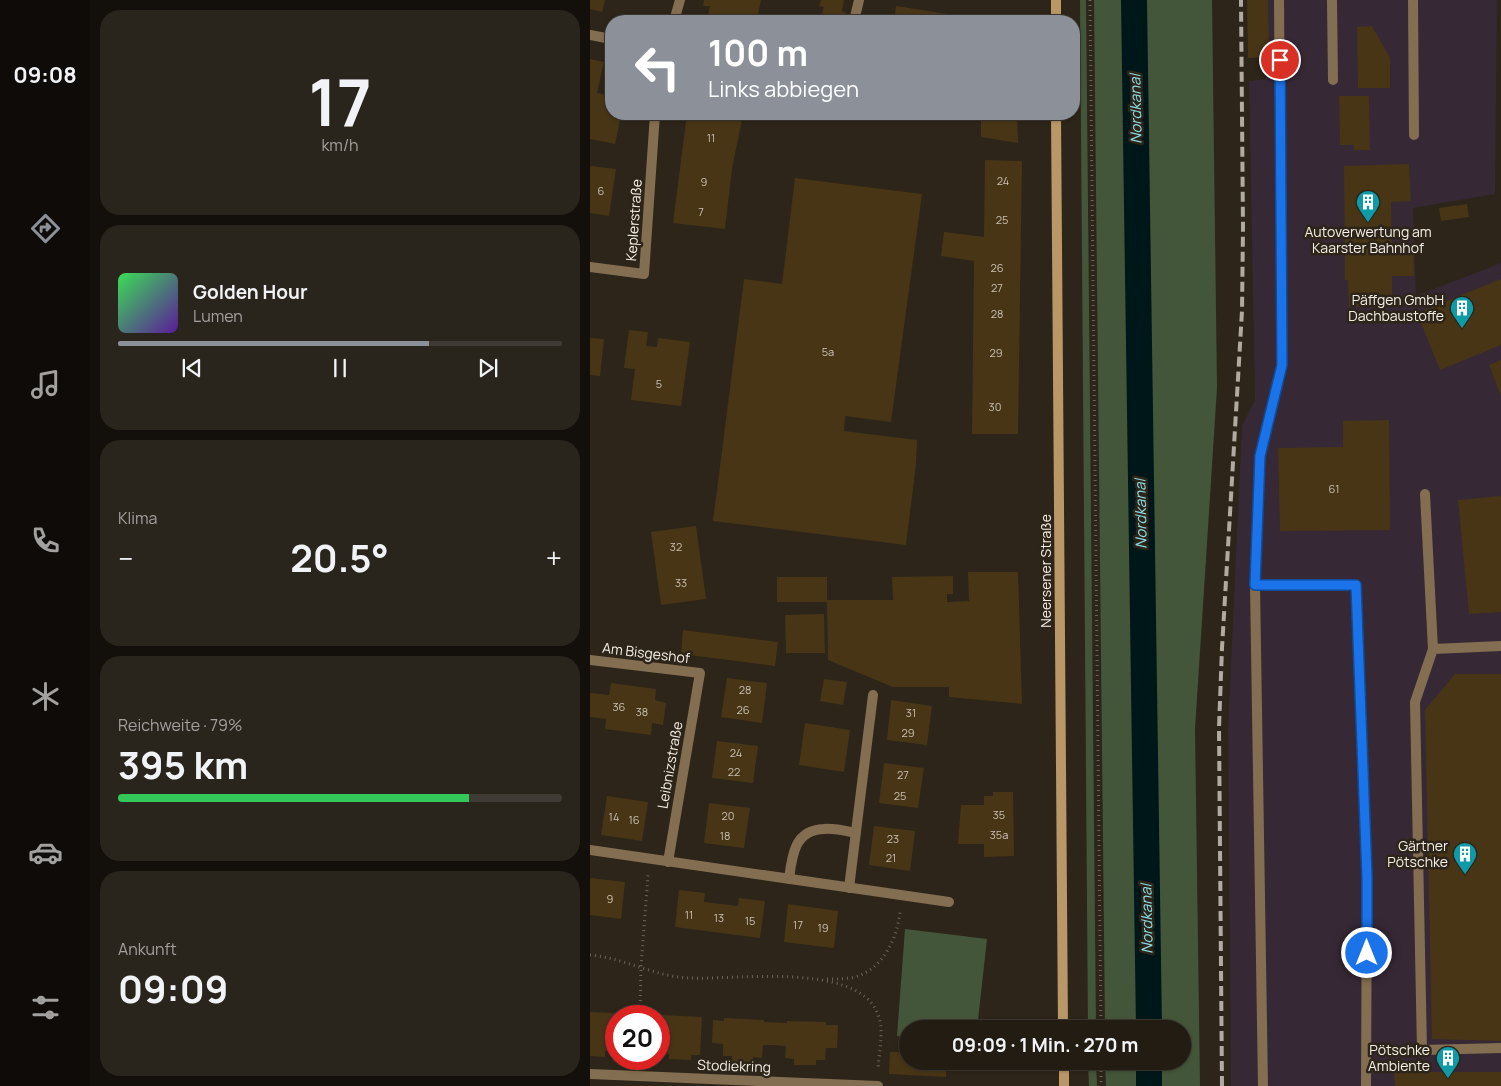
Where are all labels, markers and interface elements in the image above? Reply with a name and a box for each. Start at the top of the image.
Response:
text: 100 m [708,29,808,77]
icon: left [625,35,690,100]
pin [1259,39,1301,81]
icon: arrive [1266,46,1294,74]
text: 17 [308,57,372,146]
text: 09:08 [13,60,77,90]
water label: Nordkanal [1124,71,1147,144]
text: Links abbiegen [708,74,859,104]
house number: 11 [707,130,715,145]
text: km/h [321,134,359,156]
house number: 24 [997,173,1009,188]
house number: 9 [701,174,708,189]
street label: Keplerstraße [621,178,646,262]
house number: 6 [598,183,605,198]
building icon: Autoverwertung am Kaarster Bahnhof [1355,189,1381,223]
house number: 7 [698,204,704,219]
icon: directions [28,211,63,246]
house number: 25 [996,212,1008,227]
place label: Autoverwertung am Kaarster Bahnhof [1304,222,1432,257]
house number: 26 [990,260,1004,275]
text: Golden Hour [193,279,307,305]
house number: 27 [991,280,1003,295]
place label: Päffgen GmbH Dachbaustoffe [1348,290,1444,325]
building icon: Päffgen GmbH Dachbaustoffe [1449,295,1475,329]
text: Lumen [193,305,243,327]
house number: 28 [991,306,1003,321]
house number: 5a [822,344,834,359]
house number: 29 [989,345,1003,360]
icon: previous [178,354,206,382]
icon: pause [326,354,354,382]
icon: next [474,354,502,382]
icon: music [28,367,63,402]
house number: 5 [656,376,662,391]
house number: 30 [989,399,1001,414]
water label: Nordkanal [1129,476,1152,549]
house number: 61 [1329,481,1339,496]
text: Klima [118,507,157,529]
street label: Neersener Straße [1036,514,1055,628]
icon: phone [28,523,63,558]
text: 20.5° [290,531,389,583]
text: − [118,539,133,577]
text: + [546,539,562,577]
house number: 32 [670,539,682,554]
house number: 33 [675,575,687,590]
street label: Am Bisgeshof [601,638,691,667]
icon: climate [28,679,63,714]
house number: 28 [739,682,751,697]
house number: 36 [613,699,626,714]
house number: 26 [736,702,750,717]
house number: 38 [636,704,648,719]
house number: 31 [906,705,916,720]
text: Reichweite · 79% [118,714,242,736]
street label: Leibnizstraße [653,720,686,810]
house number: 29 [901,725,915,740]
text: 395 km [118,738,248,790]
house number: 24 [730,745,742,760]
house number: 22 [728,764,740,779]
house number: 27 [897,767,909,782]
house number: 25 [894,788,906,803]
house number: 35 [993,807,1005,822]
house number: 20 [722,808,734,823]
house number: 14 [609,809,619,824]
house number: 16 [628,812,640,827]
house number: 35a [990,827,1008,842]
house number: 18 [720,828,730,843]
house number: 23 [887,831,899,846]
icon: car [28,835,63,870]
place label: Gärtner Pötschke [1387,836,1448,871]
building icon: Gärtner Pötschke [1452,841,1478,875]
house number: 21 [886,850,896,865]
water label: Nordkanal [1135,881,1158,954]
house number: 9 [607,891,614,906]
house number: 11 [685,907,693,922]
house number: 13 [714,910,724,925]
house number: 15 [745,913,755,928]
house number: 17 [793,917,803,932]
house number: 19 [817,920,829,935]
position arrow [1340,926,1392,978]
text: Ankunft [118,938,177,960]
text: 09:09 [118,962,228,1014]
icon: filters [28,990,63,1025]
speed limit sign: 20 [605,1005,670,1070]
text: 09:09 · 1 Min. · 270 m [952,1032,1138,1058]
place label: Pötschke Ambiente [1368,1040,1430,1075]
building icon: Pötschke Ambiente [1435,1045,1461,1079]
street label: Stodiekring [697,1055,771,1076]

